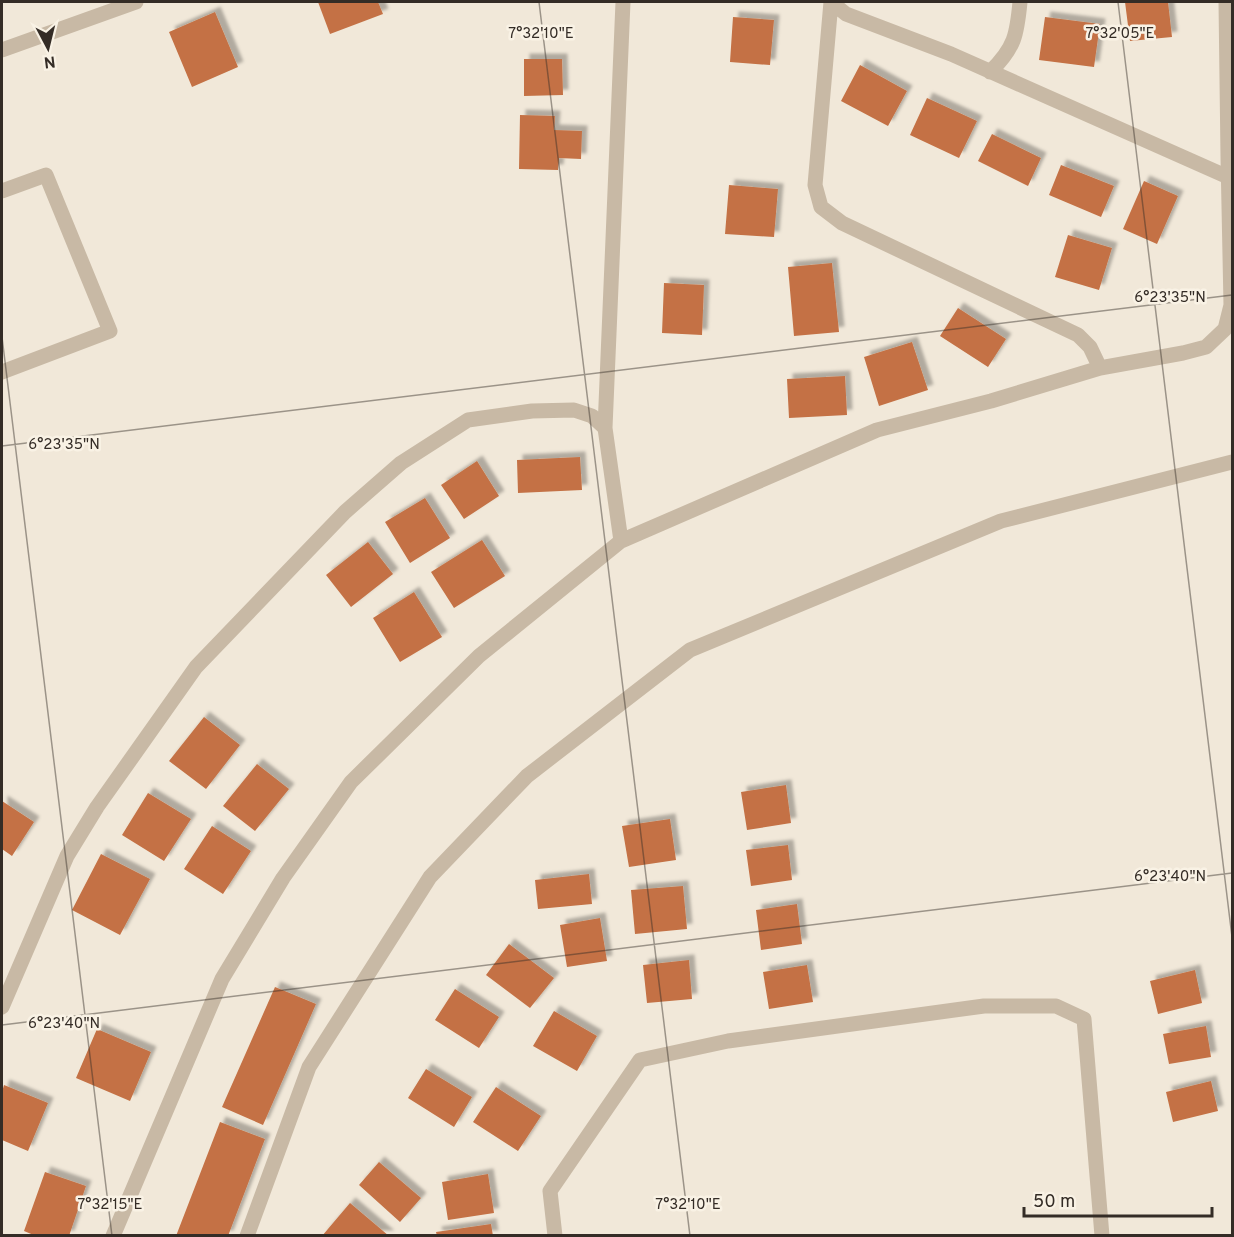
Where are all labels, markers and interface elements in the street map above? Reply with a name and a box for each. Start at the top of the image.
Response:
north arrow [18,18,78,78]
text: 7°32'10"E [508,25,574,44]
text: 7°32'05"E [1085,25,1155,44]
text: N [43,50,57,72]
text: 6°23'35"N [1134,289,1206,308]
text: 6°23'35"N [28,436,100,455]
text: 6°23'40"N [1134,868,1206,887]
text: 6°23'40"N [28,1015,100,1034]
scale bar [1024,1180,1212,1218]
text: 50 m [1033,1191,1075,1214]
text: 7°32'15"E [77,1196,143,1215]
text: 7°32'10"E [655,1196,721,1215]

